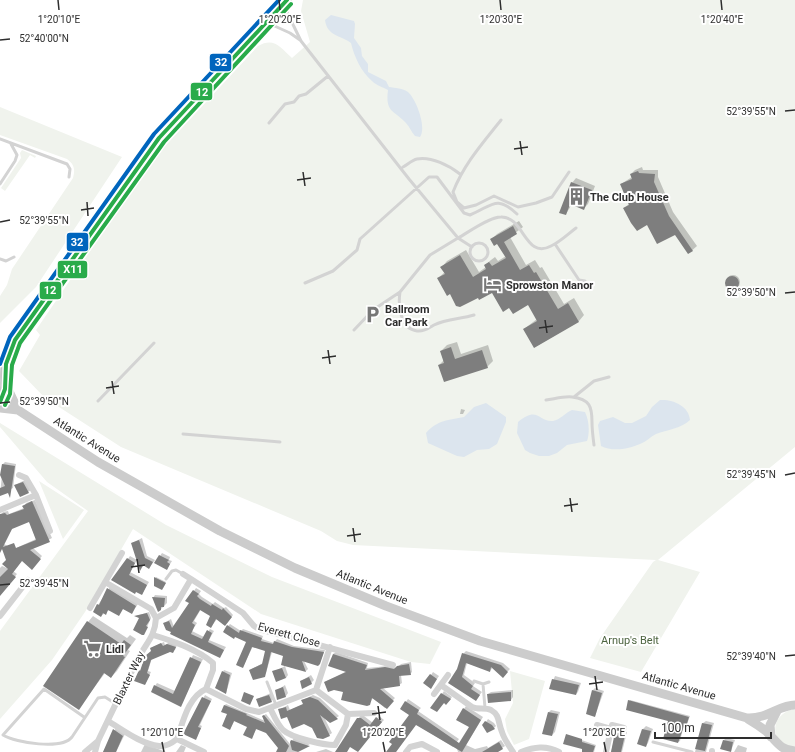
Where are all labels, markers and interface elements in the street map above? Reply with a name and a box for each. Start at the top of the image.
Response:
text: 1°20'10"E [38,14,81,25]
text: 1°20'20"E [259,14,302,25]
text: 1°20'30"E [480,14,523,25]
text: 1°20'40"E [701,14,744,25]
text: 52°40'00"N [19,33,69,44]
line badge: 32 [209,53,232,72]
text: 32 [215,56,227,69]
line badge: 12 [190,82,213,101]
text: 12 [196,86,208,99]
text: 52°39'55"N [726,106,776,117]
building icon: The Club House [567,187,587,207]
place label: The Club House [590,191,669,204]
text: 52°39'55"N [19,215,69,226]
line badge: 32 [66,232,89,252]
text: 32 [71,236,83,249]
line badge: X11 [57,260,88,279]
text: X11 [63,263,83,276]
hotel icon: Sprowston Manor [483,275,503,295]
place label: Sprowston Manor [506,279,593,292]
line badge: 12 [39,281,62,300]
text: 12 [44,284,56,297]
text: 52°39'50"N [726,287,776,298]
place label: Ballroom Car Park [385,303,430,329]
parking icon: Ballroom Car Park [362,305,382,325]
text: 52°39'50"N [19,396,69,407]
street label: Atlantic Avenue [51,414,123,466]
text: 52°39'45"N [726,469,776,480]
street label: Atlantic Avenue [334,567,410,607]
text: 52°39'45"N [19,578,69,589]
street label: Everett Close [256,620,322,650]
park label: Arnup's Belt [601,634,659,647]
supermarket icon: Lidl [83,639,103,659]
place label: Lidl [106,643,124,656]
street label: Blaxter Way [111,649,148,707]
text: 52°39'40"N [726,651,776,662]
street label: Atlantic Avenue [641,669,718,703]
scale bar [655,714,771,740]
text: 100 m [661,721,695,735]
text: 1°20'10"E [141,727,184,738]
text: 1°20'20"E [362,727,405,738]
text: 1°20'30"E [583,727,626,738]

